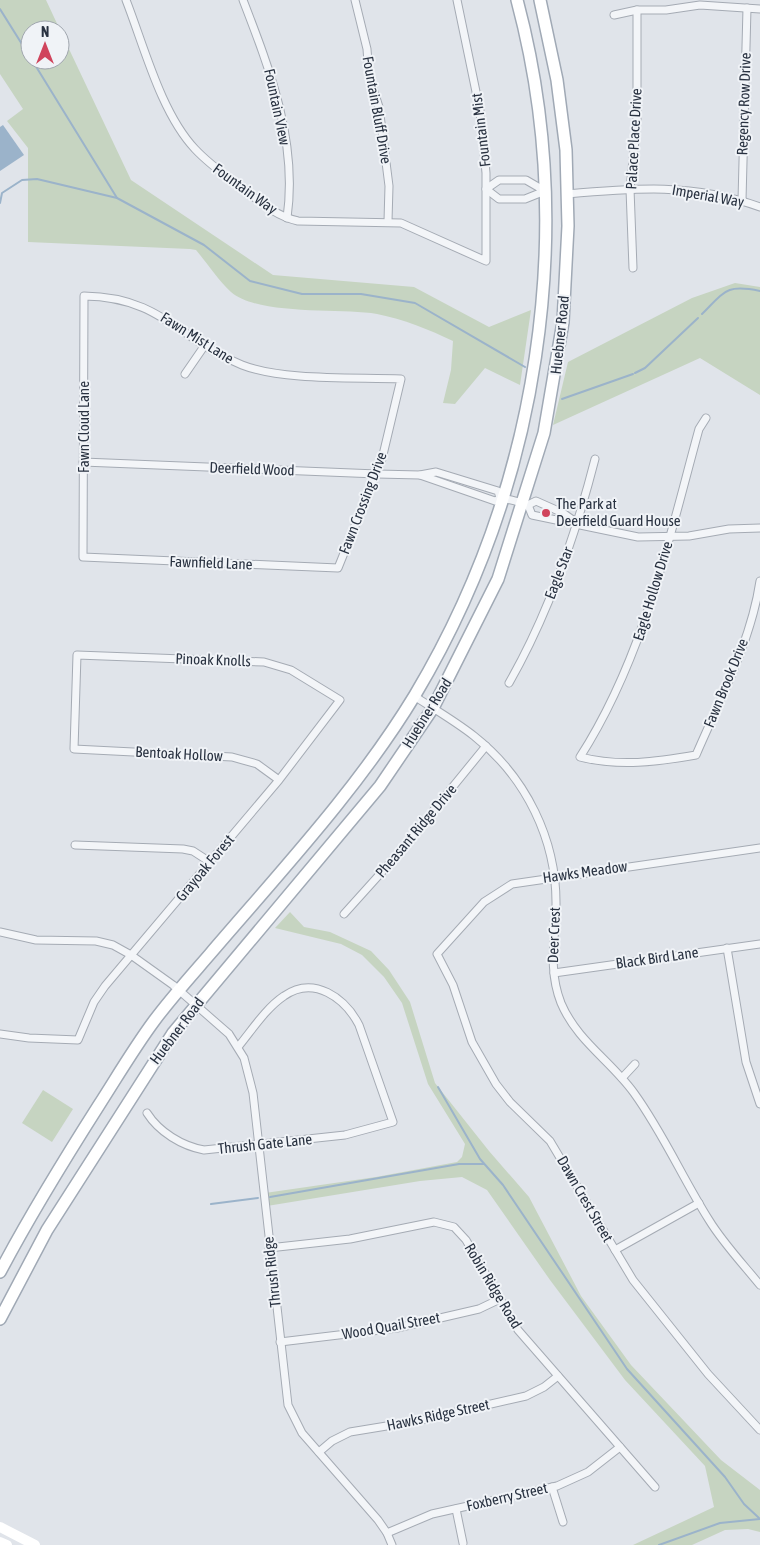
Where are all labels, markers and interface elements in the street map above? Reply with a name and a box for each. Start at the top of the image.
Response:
north arrow [20,20,70,70]
text: N [41,24,49,40]
street label: Regency Row Drive [733,52,754,156]
street label: Fountain Bluff Drive [360,55,395,165]
street label: Fountain View [261,67,294,147]
street label: Palace Place Drive [622,88,645,190]
street label: Fountain Mist [468,92,493,168]
street label: Fountain Way [210,160,281,218]
street label: Imperial Way [671,181,746,210]
street label: Huebner Road [547,295,572,375]
street label: Fawn Mist Lane [158,308,237,367]
street label: Fawn Cloud Lane [75,381,92,473]
street label: Fawn Crossing Drive [335,449,390,556]
street label: Deerfield Wood [209,459,295,478]
place label: The Park at Deerfield Guard House [556,495,681,529]
marker: The Park at Deerfield Guard House [540,507,552,519]
street label: Eagle Hollow Drive [629,539,676,643]
street label: Eagle Star [541,544,576,601]
street label: Fawnfield Lane [169,553,253,572]
street label: Fawn Brook Drive [700,636,751,730]
street label: Pinoak Knolls [175,650,251,669]
street label: Huebner Road [398,675,455,751]
street label: Bentoak Hollow [135,743,223,764]
street label: Pheasant Ridge Drive [372,780,460,881]
street label: Grayoak Forest [172,831,237,904]
street label: Hawks Meadow [541,857,628,886]
street label: Deer Crest [544,907,563,963]
street label: Black Bird Lane [615,943,700,972]
street label: Huebner Road [146,994,207,1067]
street label: Thrush Gate Lane [217,1130,313,1157]
street label: Dawn Crest Street [554,1153,617,1245]
street label: Thrush Ridge [259,1236,284,1308]
street label: Robin Ridge Road [461,1240,525,1331]
street label: Wood Quail Street [341,1309,441,1342]
street label: Hawks Ridge Street [385,1395,491,1434]
street label: Foxberry Street [465,1479,549,1514]

